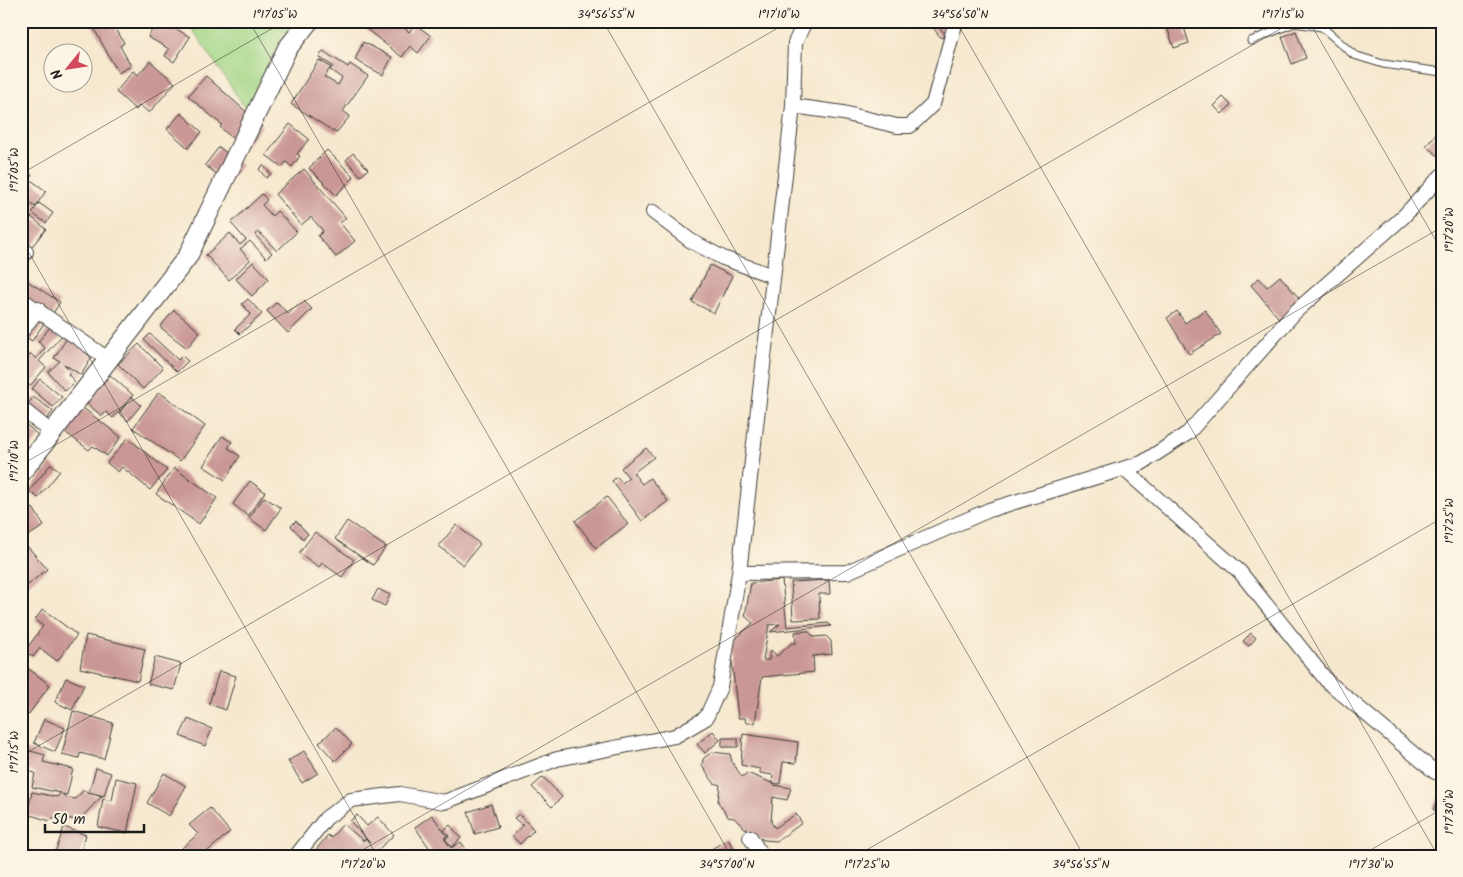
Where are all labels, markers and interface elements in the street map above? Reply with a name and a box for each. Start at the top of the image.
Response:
text: 1°17'05"W [253,5,297,24]
text: 34°56'55"N [577,5,635,24]
text: 1°17'10"W [758,5,800,24]
text: 34°56'50"N [932,5,988,24]
text: 1°17'15"W [1262,5,1304,24]
north arrow [42,42,92,92]
text: N [46,65,69,83]
text: 1°17'05"W [5,148,24,192]
text: 1°17'20"W [1440,207,1459,253]
text: 1°17'10"W [5,440,24,482]
text: 1°17'25"W [1440,498,1459,544]
text: 1°17'15"W [5,731,24,773]
text: 1°17'30"W [1440,789,1459,835]
scale bar [45,802,144,834]
text: 50 m [52,808,86,832]
text: 1°17'20"W [340,855,386,874]
text: 34°57'00"N [699,855,755,874]
text: 1°17'25"W [844,855,890,874]
text: 34°56'55"N [1052,855,1110,874]
text: 1°17'30"W [1348,855,1394,874]

